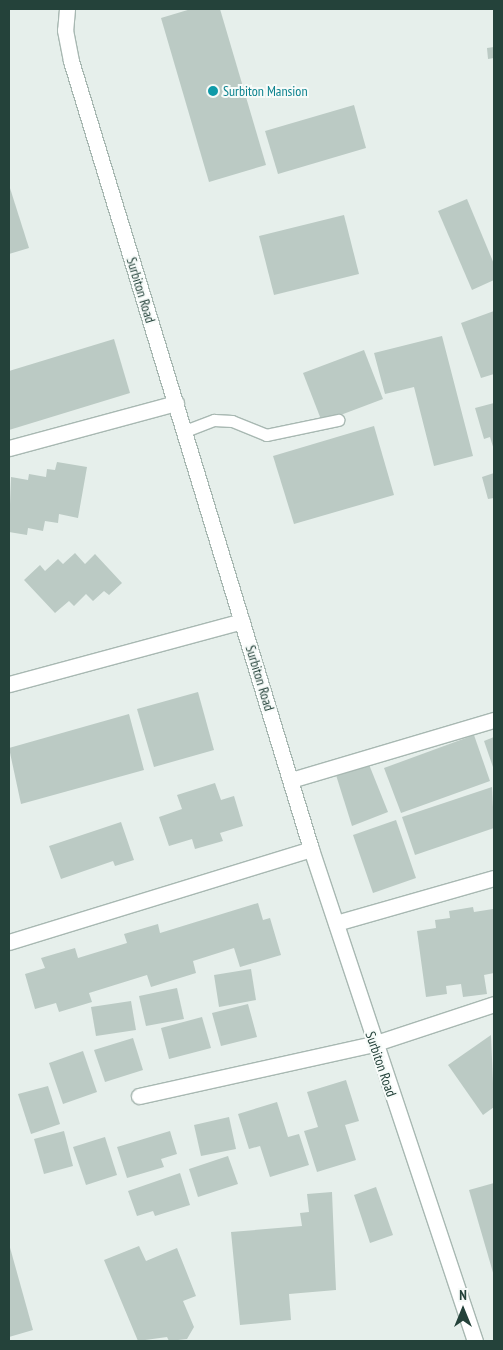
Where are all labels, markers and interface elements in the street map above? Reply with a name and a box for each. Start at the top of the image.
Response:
place label: Surbiton Mansion [223,83,308,99]
marker: Surbiton Mansion [207,85,219,97]
street label: Surbiton Road [123,255,159,325]
street label: Surbiton Road [242,643,278,713]
street label: Surbiton Road [362,1029,400,1099]
north arrow [438,1285,488,1335]
text: N [459,1286,467,1304]

